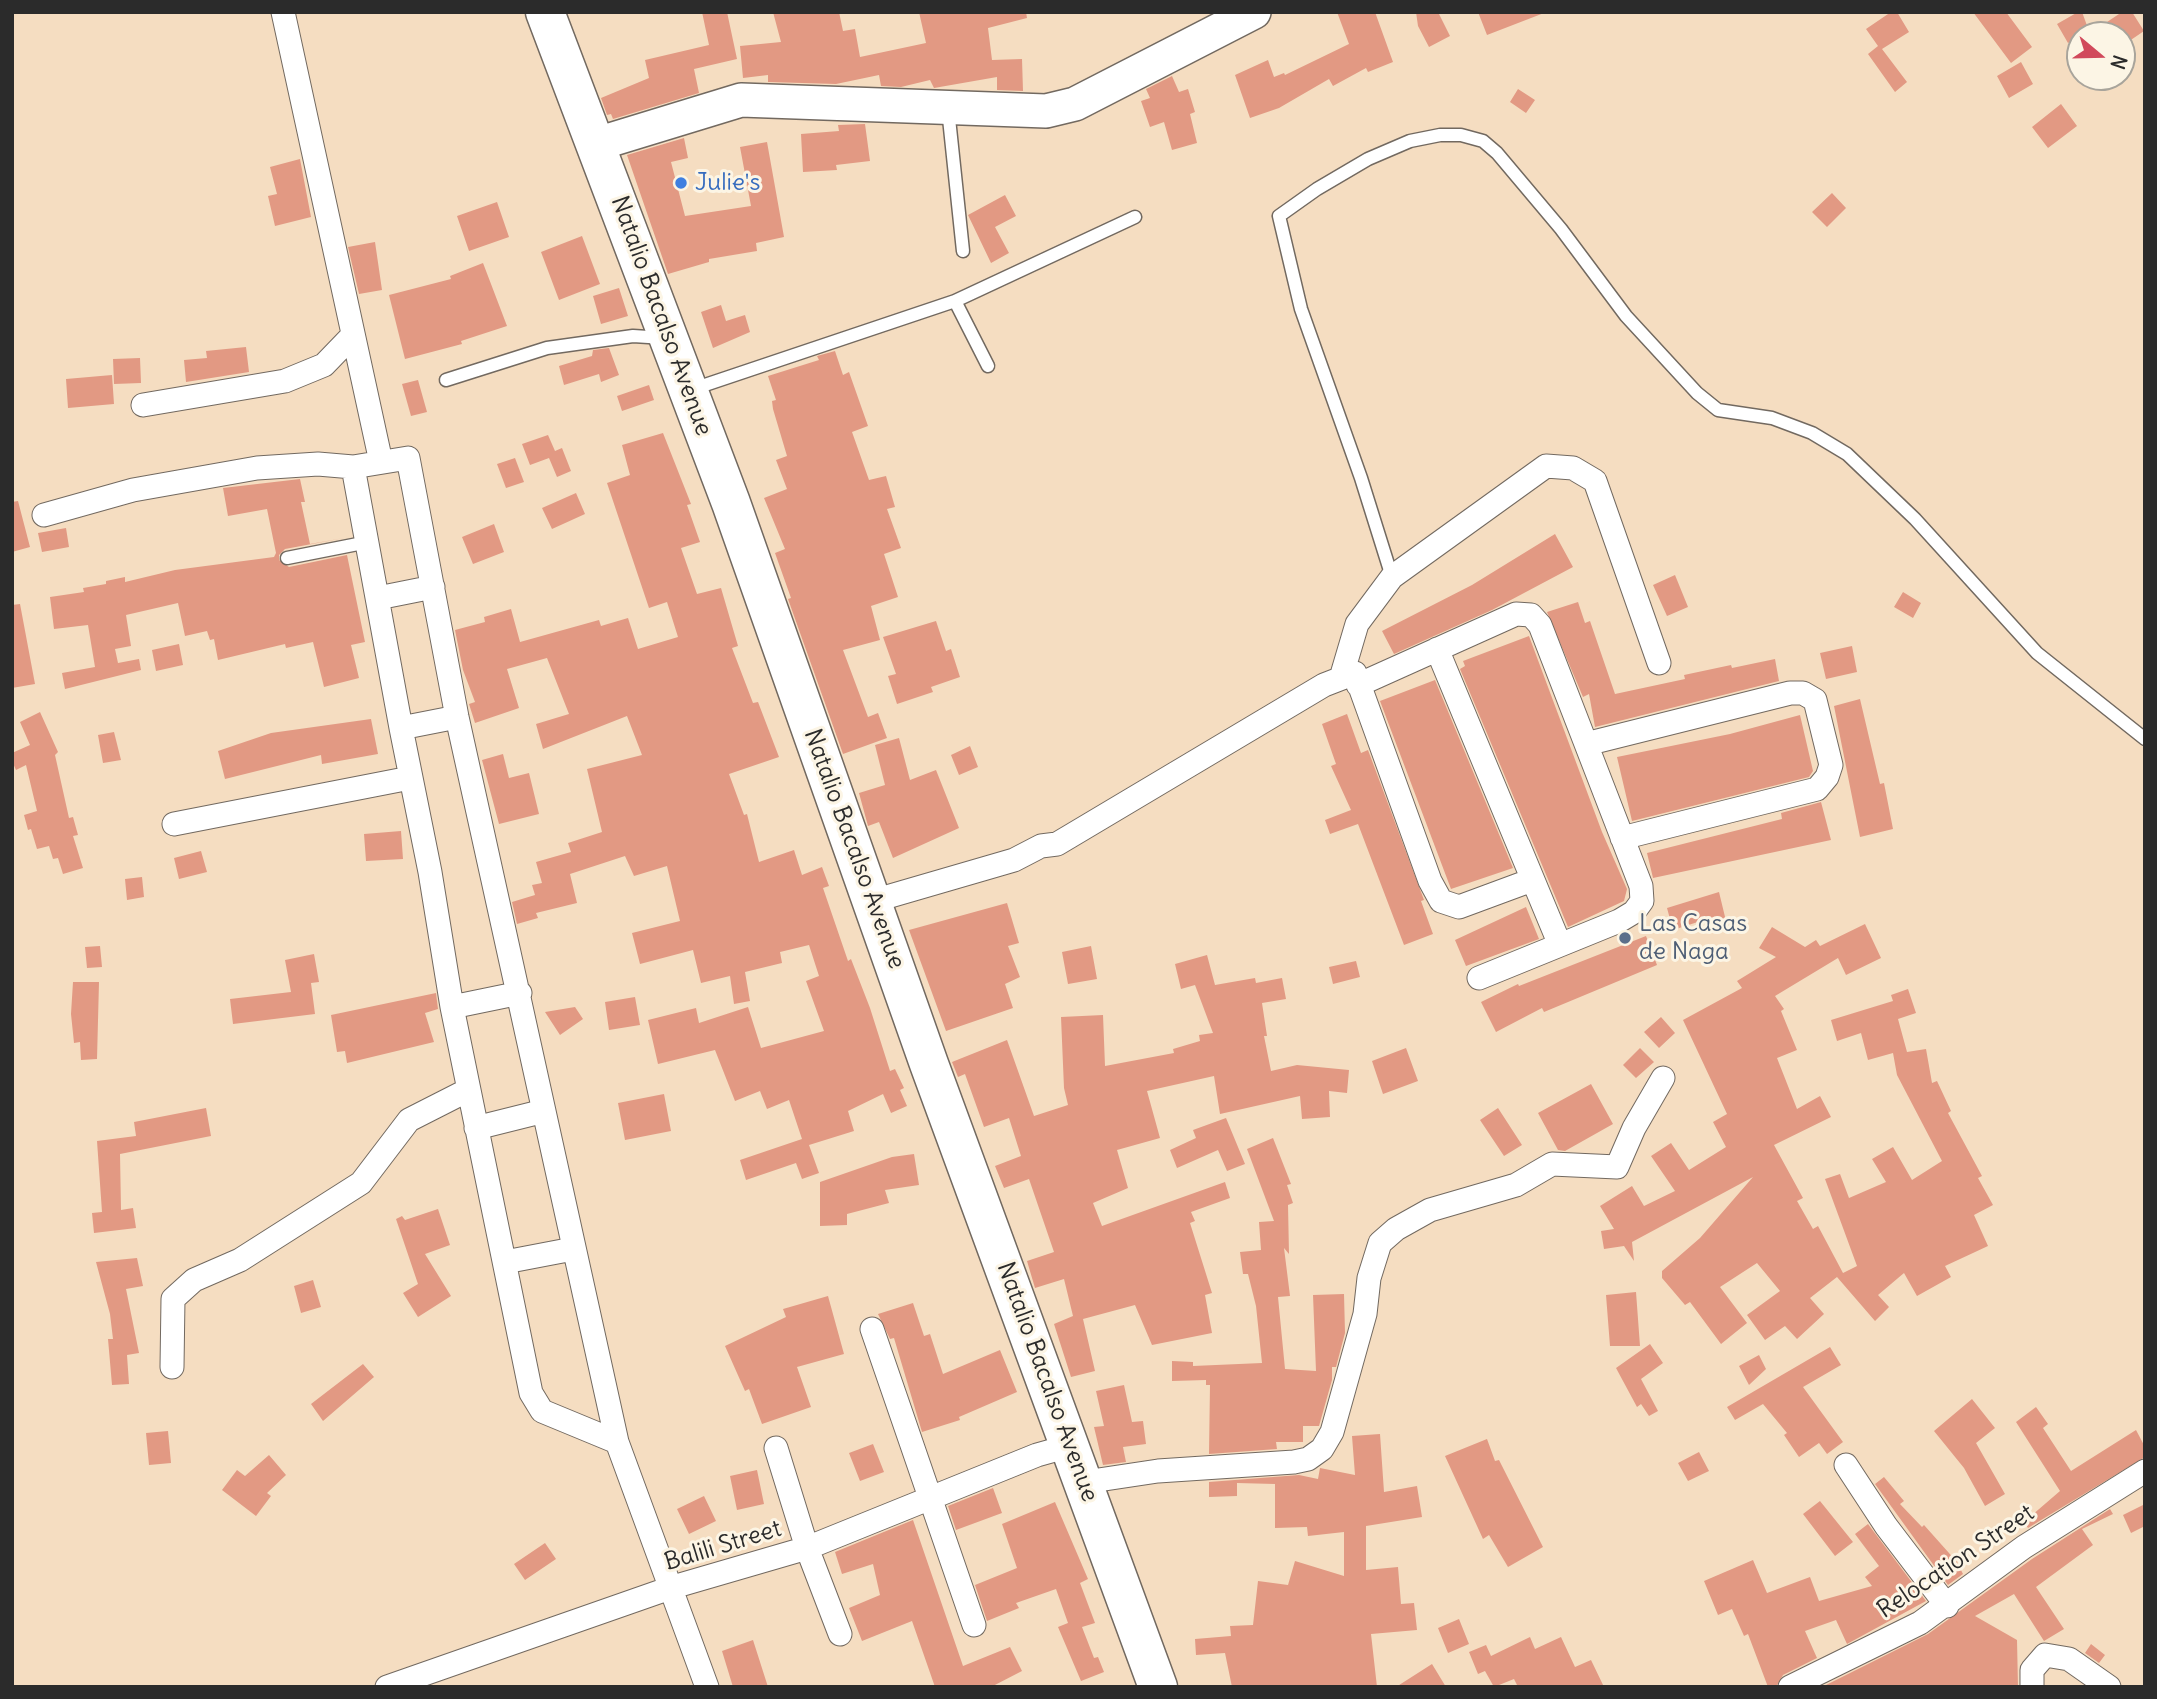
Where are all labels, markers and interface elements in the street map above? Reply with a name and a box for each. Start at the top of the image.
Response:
north arrow [2066,21,2136,91]
text: N [2105,52,2132,72]
place label: Julie's [695,169,760,197]
marker: Julie's [673,175,689,191]
street label: Natalio Bacalso Avenue [604,192,718,440]
street label: Natalio Bacalso Avenue [797,725,911,973]
place label: Las Casas de Naga [1639,910,1747,966]
marker: Las Casas de Naga [1617,930,1633,946]
street label: Natalio Bacalso Avenue [990,1258,1104,1506]
street label: Relocation Street [1872,1499,2040,1625]
street label: Balili Street [661,1515,785,1577]

